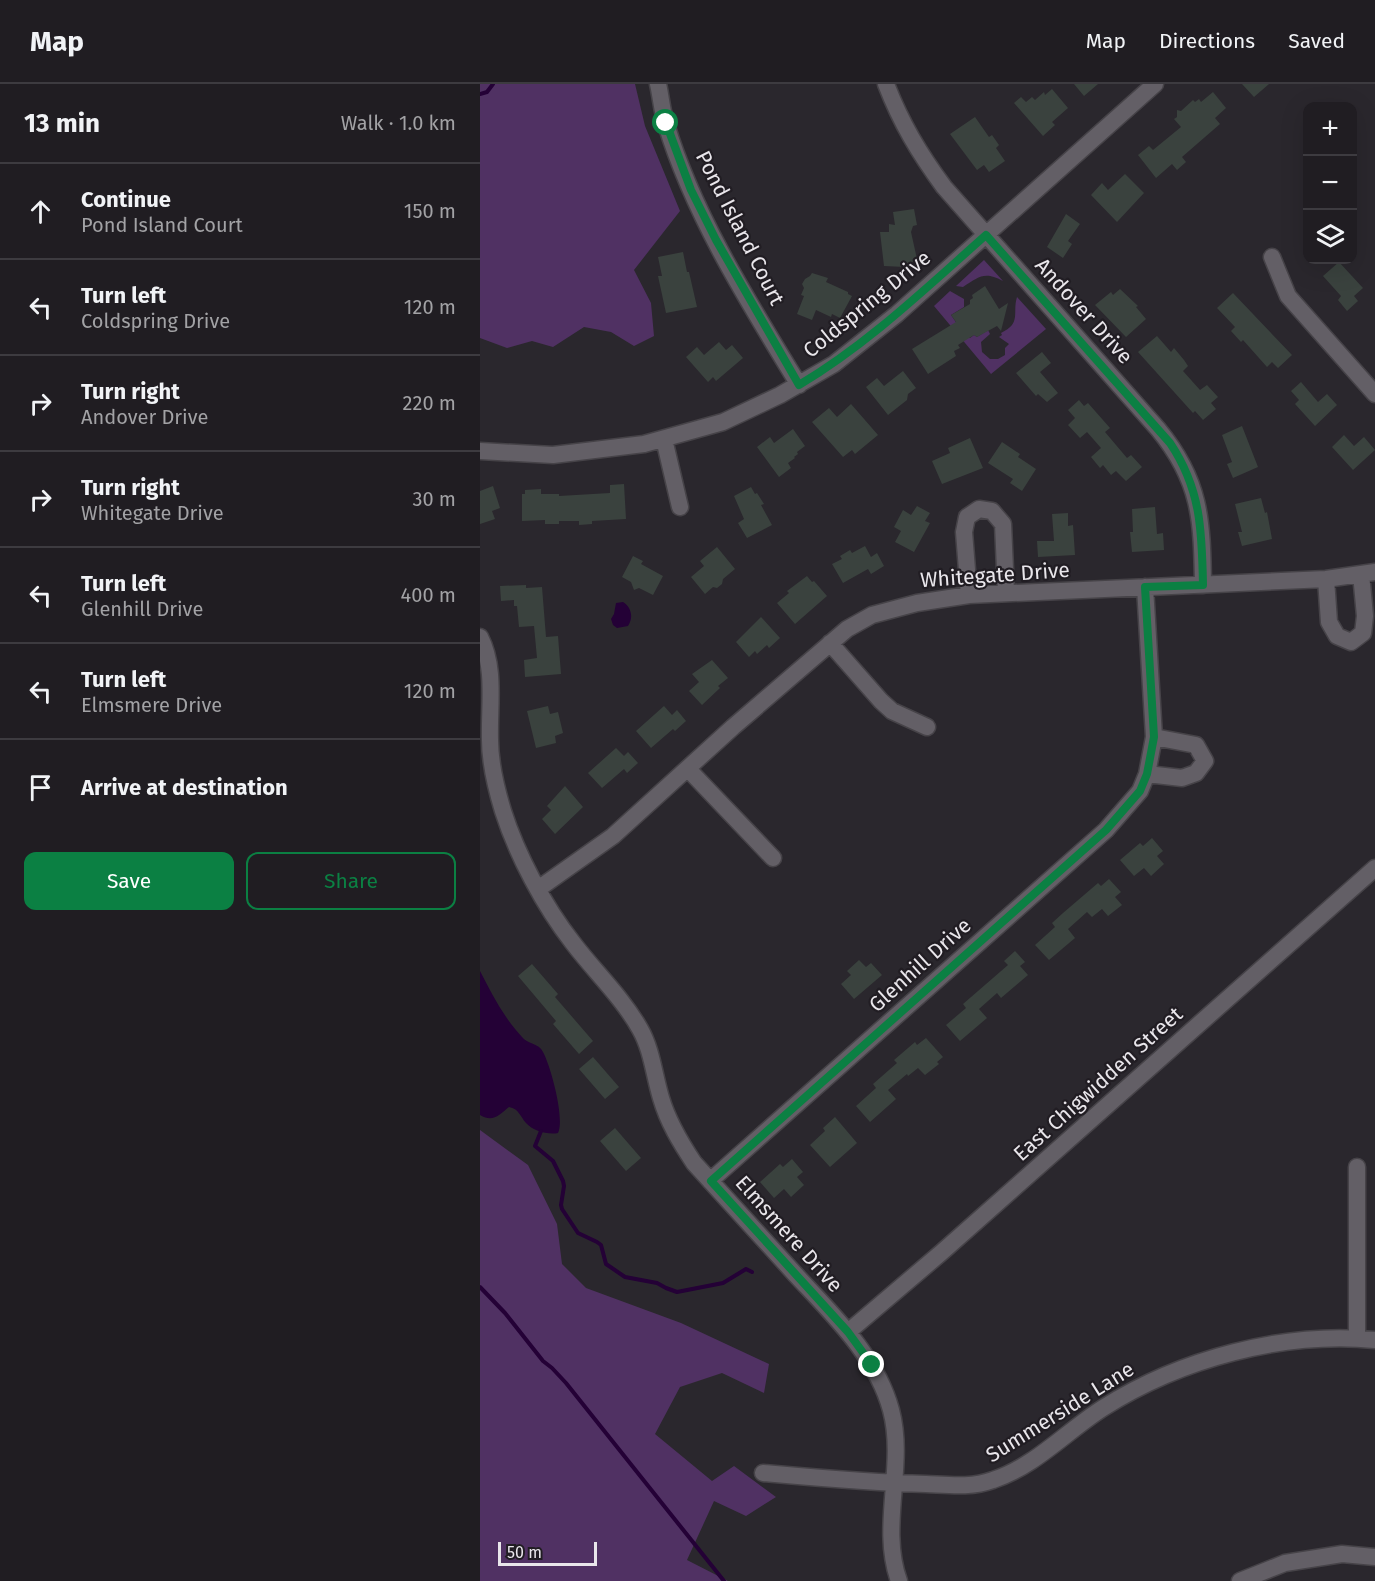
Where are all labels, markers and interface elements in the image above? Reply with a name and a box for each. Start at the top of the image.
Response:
text: Map [30,25,84,58]
text: Map [1086,28,1126,54]
text: Directions [1159,28,1255,54]
text: Saved [1288,28,1345,54]
map controls [1303,102,1357,264]
button: + [1303,102,1357,156]
text: 13 min [24,108,100,139]
route start [652,109,678,135]
text: Walk · 1.0 km [341,111,456,135]
street label: Pond Island Court [690,147,790,310]
button: − [1303,156,1357,210]
text: Continue [81,186,171,213]
icon: ahead [24,195,57,228]
text: 150 m [404,199,456,223]
button: layers [1303,210,1357,264]
text: Pond Island Court [81,213,243,237]
street label: Coldspring Drive [798,245,936,363]
street label: Andover Drive [1030,253,1138,369]
text: Turn left [81,282,166,309]
icon: left [24,291,57,324]
text: 120 m [404,295,456,319]
text: Coldspring Drive [81,309,230,333]
text: Turn right [81,378,180,405]
icon: right [24,387,57,420]
text: 220 m [403,391,456,415]
text: Andover Drive [81,405,208,429]
text: Turn right [81,474,180,501]
icon: right [24,483,57,516]
text: 30 m [412,487,456,511]
text: Whitegate Drive [81,501,224,525]
street label: Whitegate Drive [919,557,1071,593]
text: Turn left [81,570,166,597]
icon: left [24,579,57,612]
text: 400 m [401,583,456,607]
text: Glenhill Drive [81,597,203,621]
text: Turn left [81,666,166,693]
icon: left [24,675,57,708]
text: 120 m [404,679,456,703]
text: Elmsmere Drive [81,693,222,717]
icon: arrive [24,771,57,804]
text: Arrive at destination [81,774,288,801]
button: Save [24,852,234,910]
button: Share [246,852,456,910]
street label: Glenhill Drive [864,912,976,1018]
street label: East Chigwidden Street [1008,1001,1188,1167]
street label: Elmsmere Drive [730,1170,848,1298]
route end [858,1351,884,1377]
street label: Summerside Lane [981,1356,1139,1468]
scale bar [498,1539,597,1566]
text: 50 m [507,1543,542,1562]

